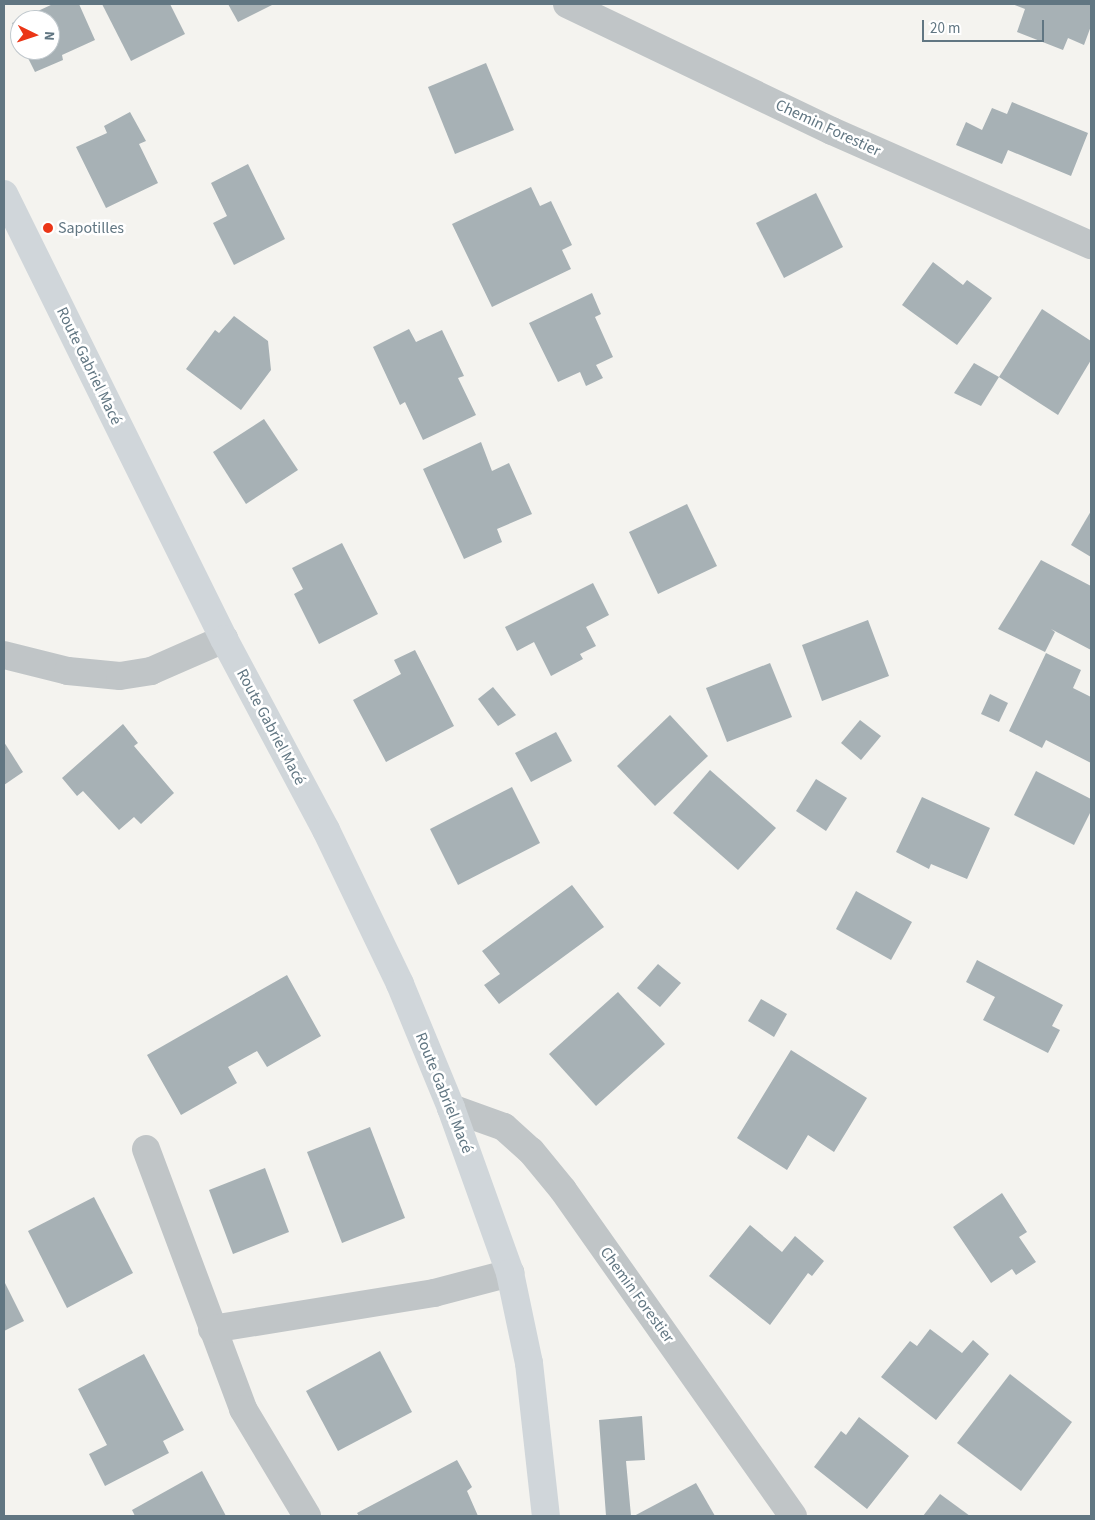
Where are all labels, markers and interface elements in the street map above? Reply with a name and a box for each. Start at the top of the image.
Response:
north arrow [10,10,60,60]
scale bar [925,10,1048,42]
text: 20 m [930,18,960,39]
text: N [39,31,59,41]
street label: Chemin Forestier [772,95,884,161]
place label: Sapotilles [58,218,124,238]
marker: Sapotilles [42,222,54,234]
street label: Route Gabriel Macé [52,304,126,428]
street label: Route Gabriel Macé [232,666,310,788]
street label: Route Gabriel Macé [411,1030,477,1156]
street label: Chemin Forestier [596,1243,678,1347]

